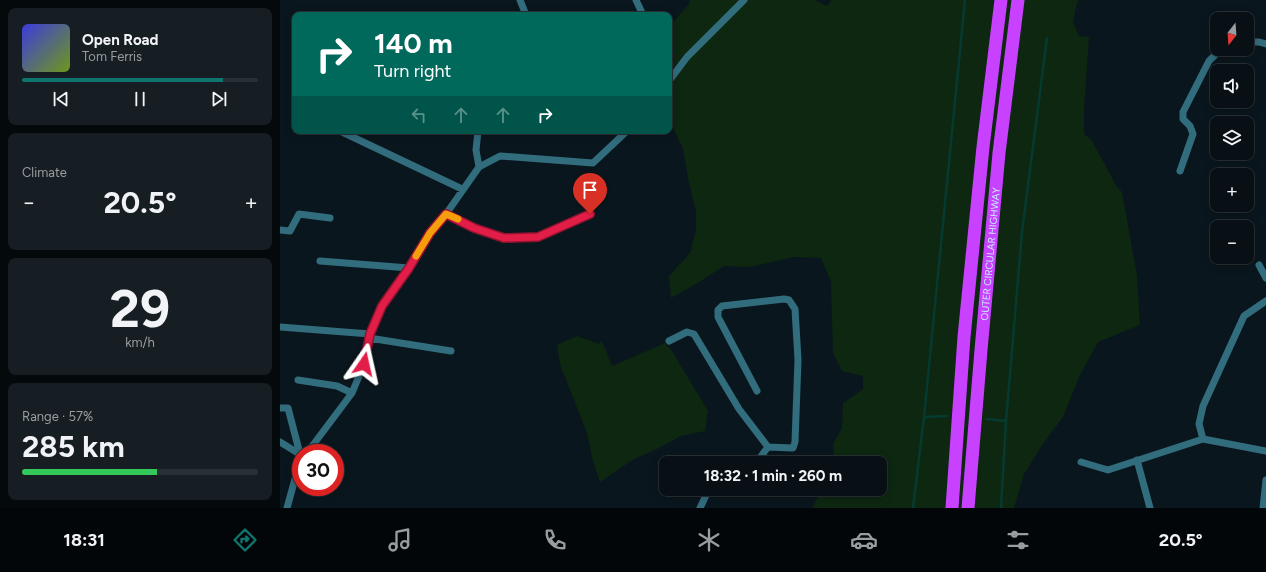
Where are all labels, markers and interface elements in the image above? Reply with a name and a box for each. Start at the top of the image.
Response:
north arrow [1210,12,1254,56]
map controls [1210,12,1254,264]
text: 140 m [374,26,453,60]
icon: right [308,28,360,80]
text: Open Road [82,31,159,49]
text: Tom Ferris [82,49,142,64]
text: Turn right [374,60,451,82]
button: sound [1210,64,1254,108]
icon: previous [50,88,72,110]
icon: pause [129,88,151,110]
icon: next [208,88,230,110]
icon: left [408,104,430,126]
icon: ahead [450,104,472,126]
icon: ahead [492,104,514,126]
icon: right [534,104,556,126]
button: layers [1210,116,1254,160]
text: Climate [22,165,67,180]
button: + [1210,168,1254,212]
pin [573,173,607,214]
icon: arrive [579,179,601,201]
text: 20.5° [103,184,177,221]
street label: OUTER CIRCULAR HIGHWAY [977,187,1002,321]
text: − [22,189,36,216]
text: + [244,189,258,216]
button: − [1210,220,1254,264]
text: 29 [110,278,170,340]
text: km/h [125,335,155,350]
position arrow [343,343,385,385]
text: Range · 57% [22,409,93,424]
text: 285 km [22,428,125,465]
speed limit sign: 30 [292,444,344,496]
text: 18:32 · 1 min · 260 m [704,467,842,485]
icon: directions [231,526,259,554]
icon: music [386,526,414,554]
icon: phone [541,526,569,554]
icon: climate [695,526,723,554]
icon: car [850,526,878,554]
icon: filters [1004,526,1032,554]
text: 18:31 [63,529,105,551]
text: 20.5° [1159,529,1203,551]

